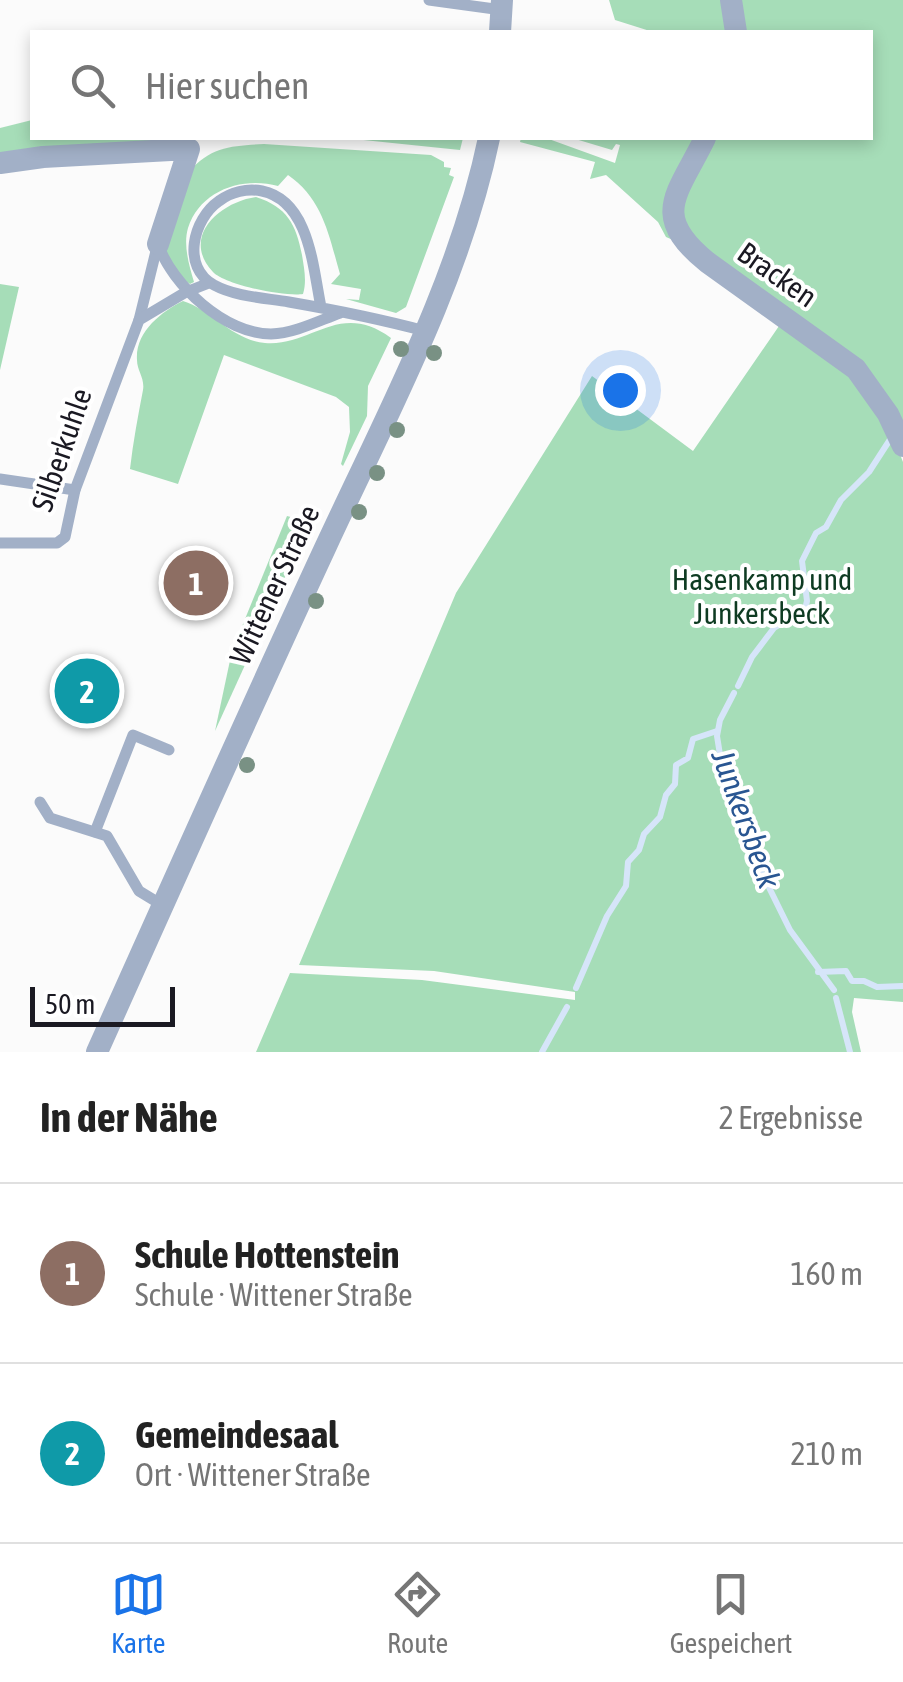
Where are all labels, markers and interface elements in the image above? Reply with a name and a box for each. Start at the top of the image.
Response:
search box [30,30,873,140]
icon: search [65,58,120,113]
text: Hier suchen [145,64,309,107]
street label: Bracken [732,235,823,313]
your location [595,365,646,416]
street label: Silberkuhle [24,384,98,516]
street label: Wittener Straße [222,500,326,669]
pin: 1 [164,546,228,620]
park label: Hasenkamp und Junkersbeck [672,562,852,630]
pin: 2 [54,654,120,728]
water label: Junkersbeck [704,743,789,894]
scale bar [30,982,175,1026]
text: 50 m [45,988,95,1020]
text: In der Nähe [40,1093,218,1141]
text: 2 Ergebnisse [719,1099,863,1136]
text: Schule Hottenstein [135,1233,399,1276]
text: 1 [65,1255,80,1292]
text: 160 m [790,1255,863,1292]
text: Schule · Wittener Straße [135,1276,413,1313]
text: Gemeindesaal [135,1413,338,1456]
text: 2 [65,1435,80,1472]
text: 210 m [790,1435,863,1472]
text: Ort · Wittener Straße [135,1456,371,1493]
tab: Karte [111,1567,166,1659]
tab: Route [387,1567,448,1659]
tab: Gespeichert [670,1567,792,1659]

